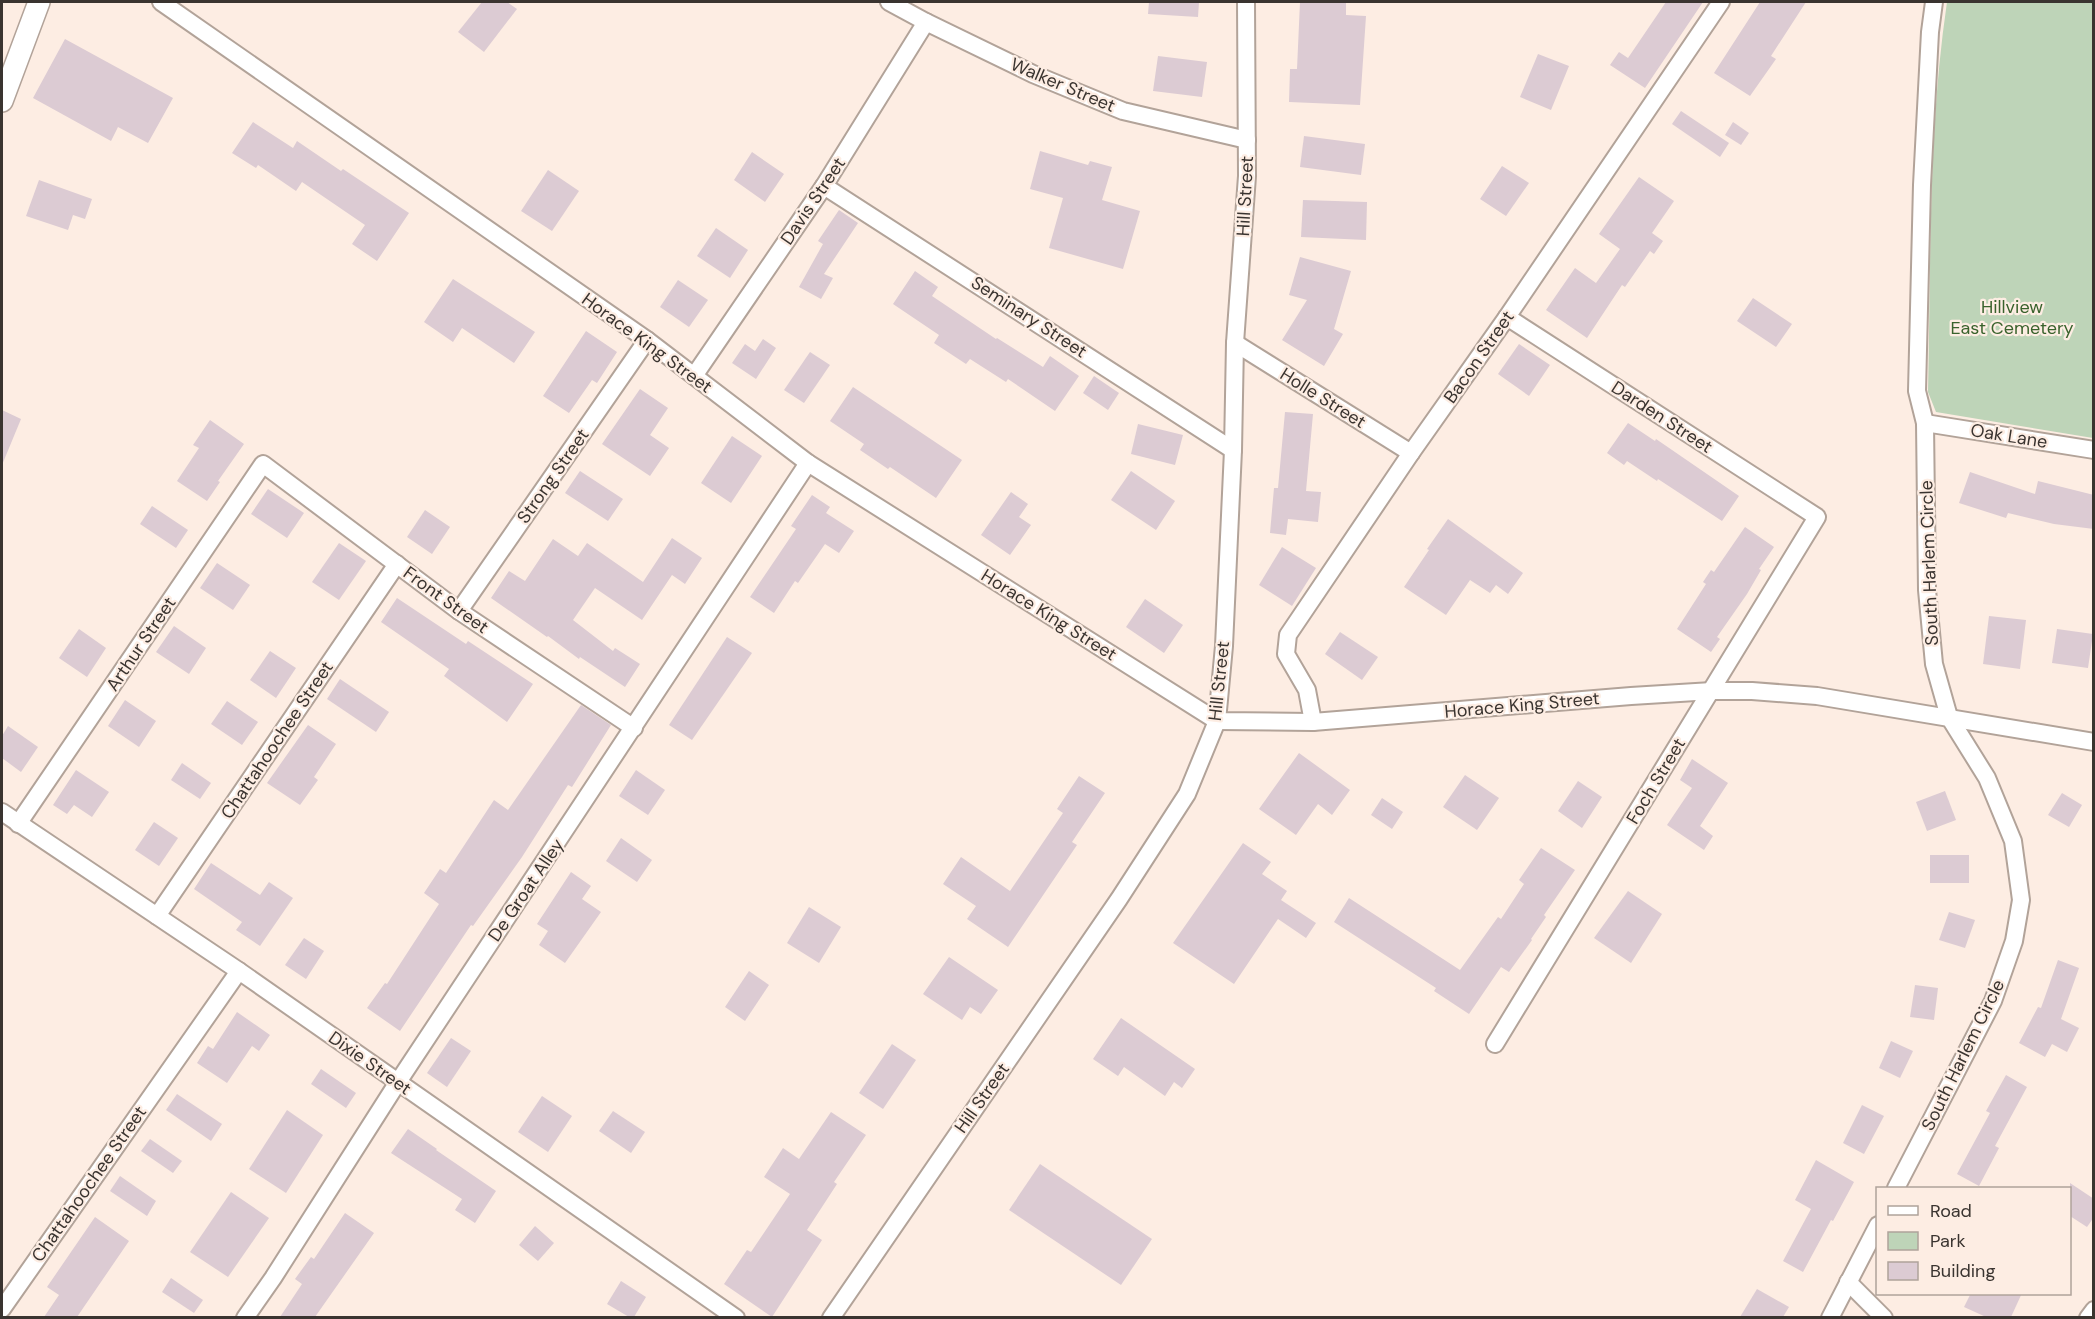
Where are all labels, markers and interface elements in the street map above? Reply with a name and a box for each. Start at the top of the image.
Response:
street label: Walker Street [1007,52,1119,118]
street label: Davis Street [775,153,851,249]
street label: Hill Street [1231,155,1259,237]
street label: Seminary Street [966,271,1092,363]
street label: Horace King Street [577,288,717,398]
park label: Hillview East Cemetery [1950,295,2074,340]
street label: Bacon Street [1438,306,1520,408]
street label: Holle Street [1276,362,1370,434]
street label: Darden Street [1607,375,1717,459]
street label: Oak Lane [1969,418,2049,454]
street label: Strong Street [511,424,595,528]
street label: South Harlem Circle [1914,480,1944,646]
street label: Front Street [399,561,493,639]
street label: Horace King Street [977,564,1121,666]
street label: Arthur Street [101,592,181,696]
street label: Hill Street [1203,640,1235,722]
street label: Chattahoochee Street [215,656,339,824]
street label: Horace King Street [1443,686,1601,724]
street label: Foch Street [1621,734,1691,828]
street label: De Groat Alley [483,834,569,946]
street label: South Harlem Circle [1916,975,2010,1135]
street label: Dixie Street [324,1026,416,1100]
street label: Hill Street [949,1058,1015,1138]
street label: Chattahoochee Street [26,1101,152,1267]
legend [1876,1187,2071,1295]
text: Road [1930,1199,1972,1223]
text: Park [1930,1229,1966,1253]
text: Building [1930,1259,1995,1283]

